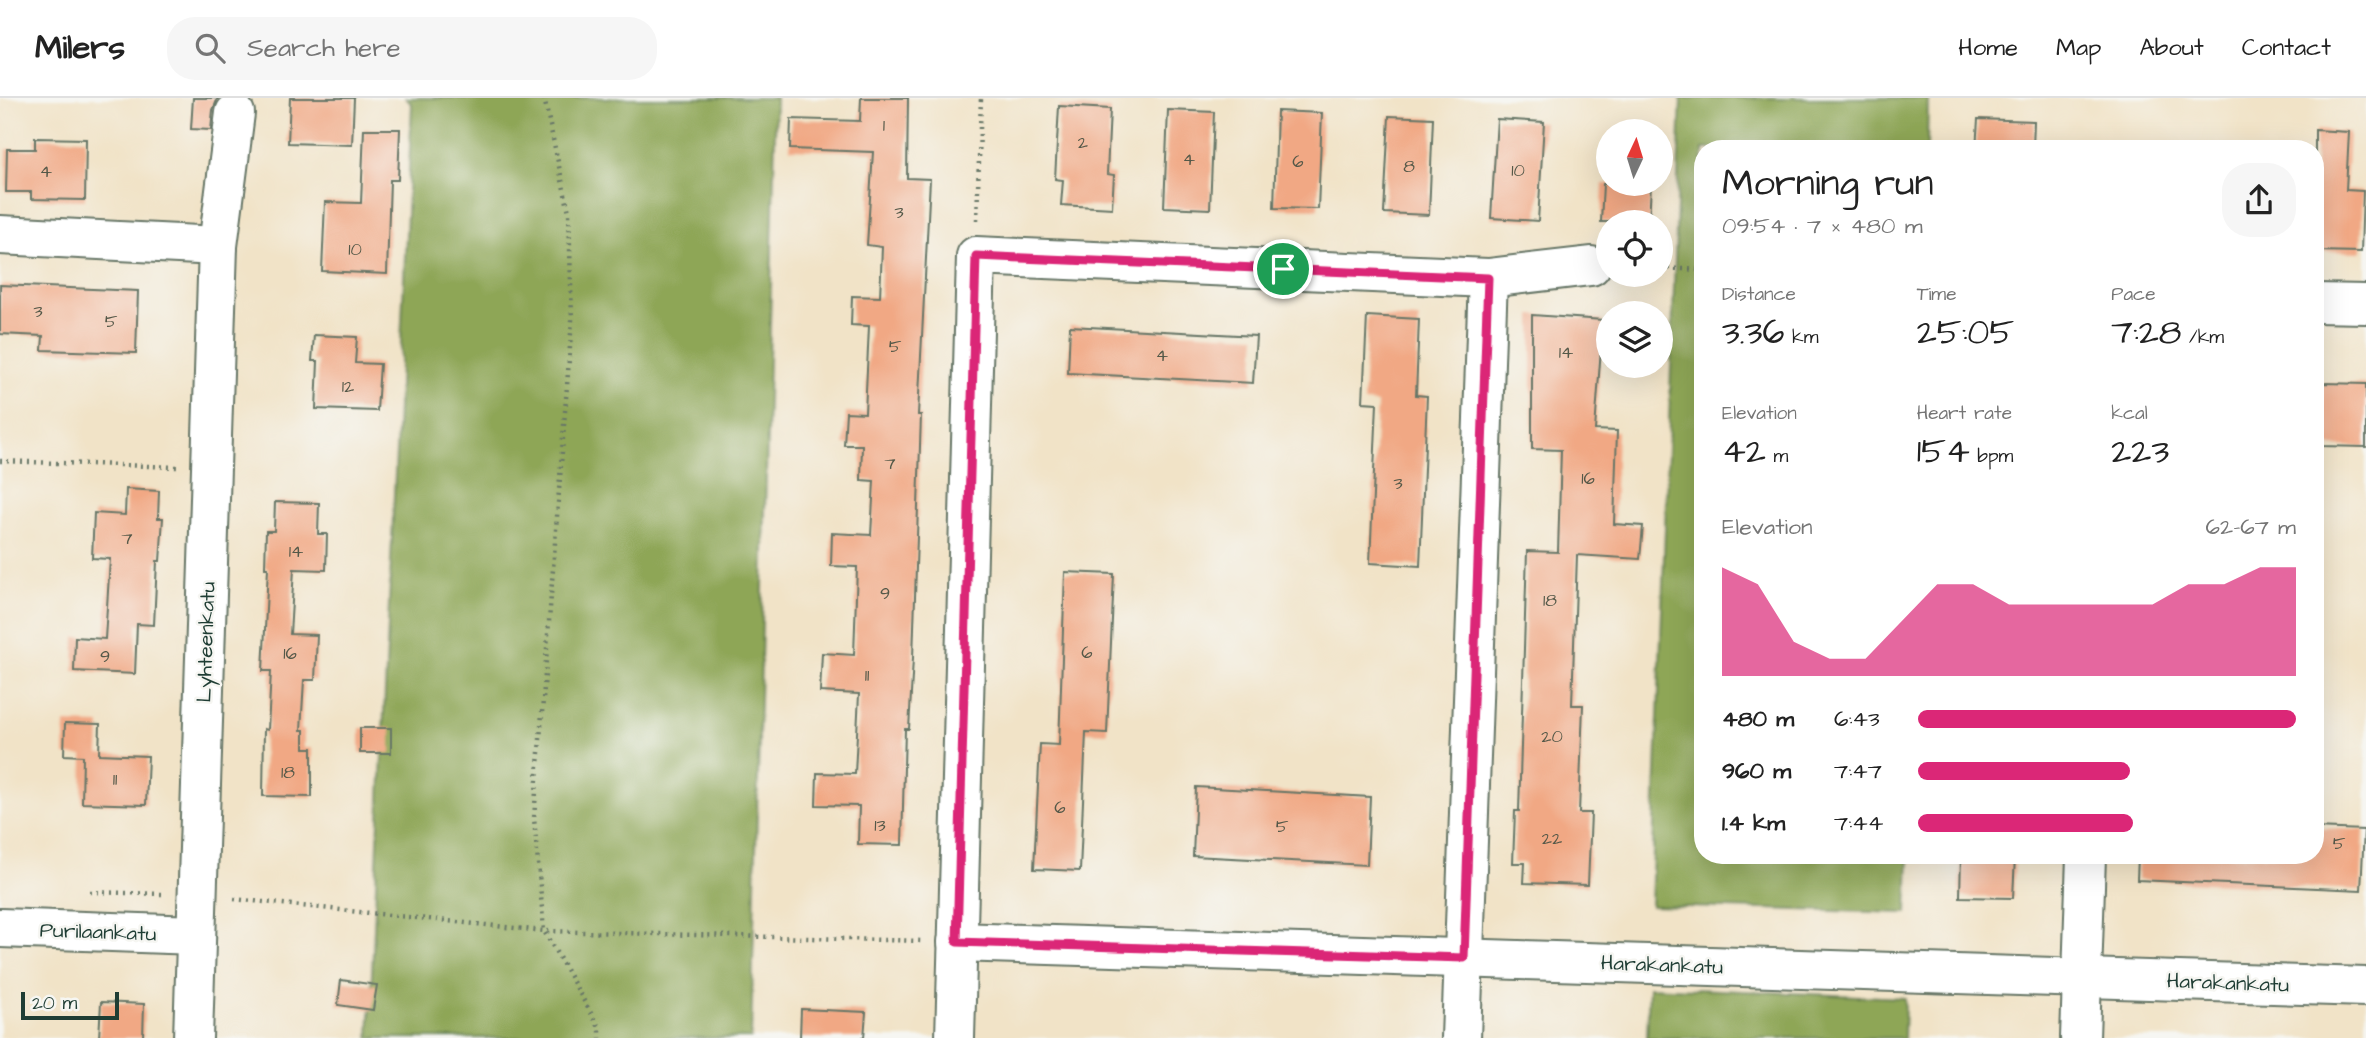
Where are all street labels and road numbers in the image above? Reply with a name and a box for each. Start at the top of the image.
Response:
street label: Lyhteenkatu [189,581,225,703]
street label: Purilaankatu [39,915,157,949]
street label: Harakankatu [1600,948,1724,982]
street label: Harakankatu [2166,966,2290,1000]

